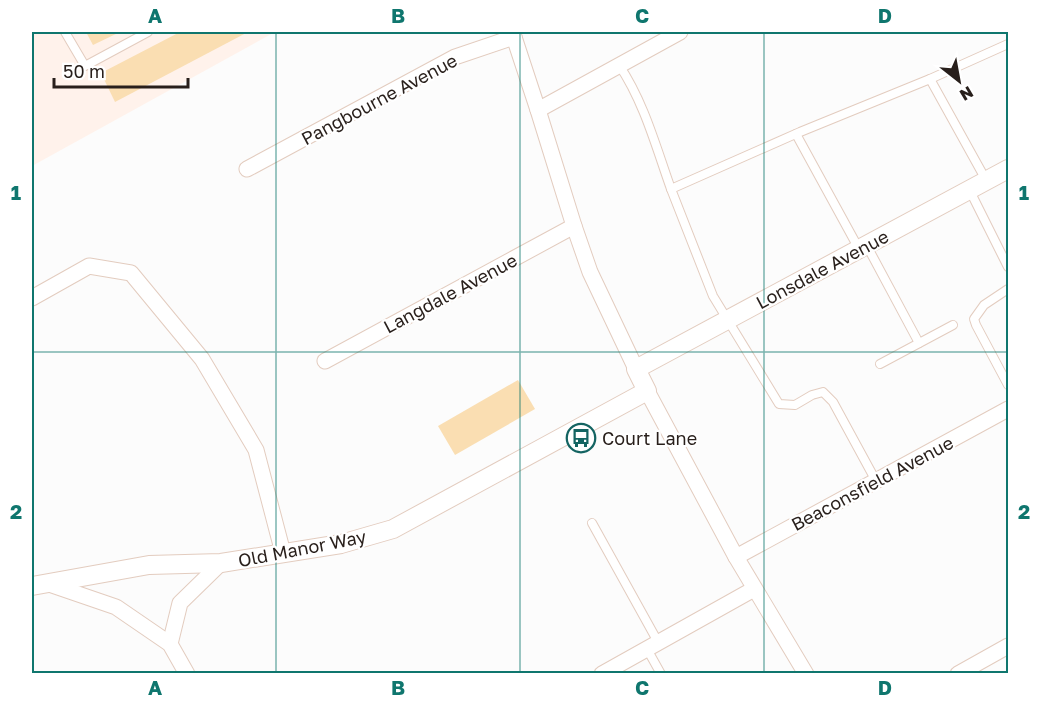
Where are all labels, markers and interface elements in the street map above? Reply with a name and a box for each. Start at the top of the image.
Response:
text: A [148,3,162,27]
text: B [391,3,405,27]
text: C [635,3,649,27]
text: D [878,3,892,27]
street label: Pangbourne Avenue [297,49,461,149]
scale bar [54,51,188,89]
north arrow [929,51,989,111]
text: 50 m [63,60,105,82]
text: N [956,82,977,106]
text: 1 [11,180,21,204]
text: 1 [1019,180,1029,204]
street label: Lonsdale Avenue [752,225,892,313]
street label: Langdale Avenue [379,249,521,337]
bus stop icon: Court Lane [565,422,597,454]
place label: Court Lane [602,427,697,449]
street label: Beaconsfield Avenue [787,431,957,535]
text: 2 [10,499,22,523]
text: 2 [1018,499,1030,523]
street label: Old Manor Way [236,525,368,571]
text: A [148,675,162,699]
text: B [391,675,405,699]
text: C [635,675,649,699]
text: D [878,675,892,699]

